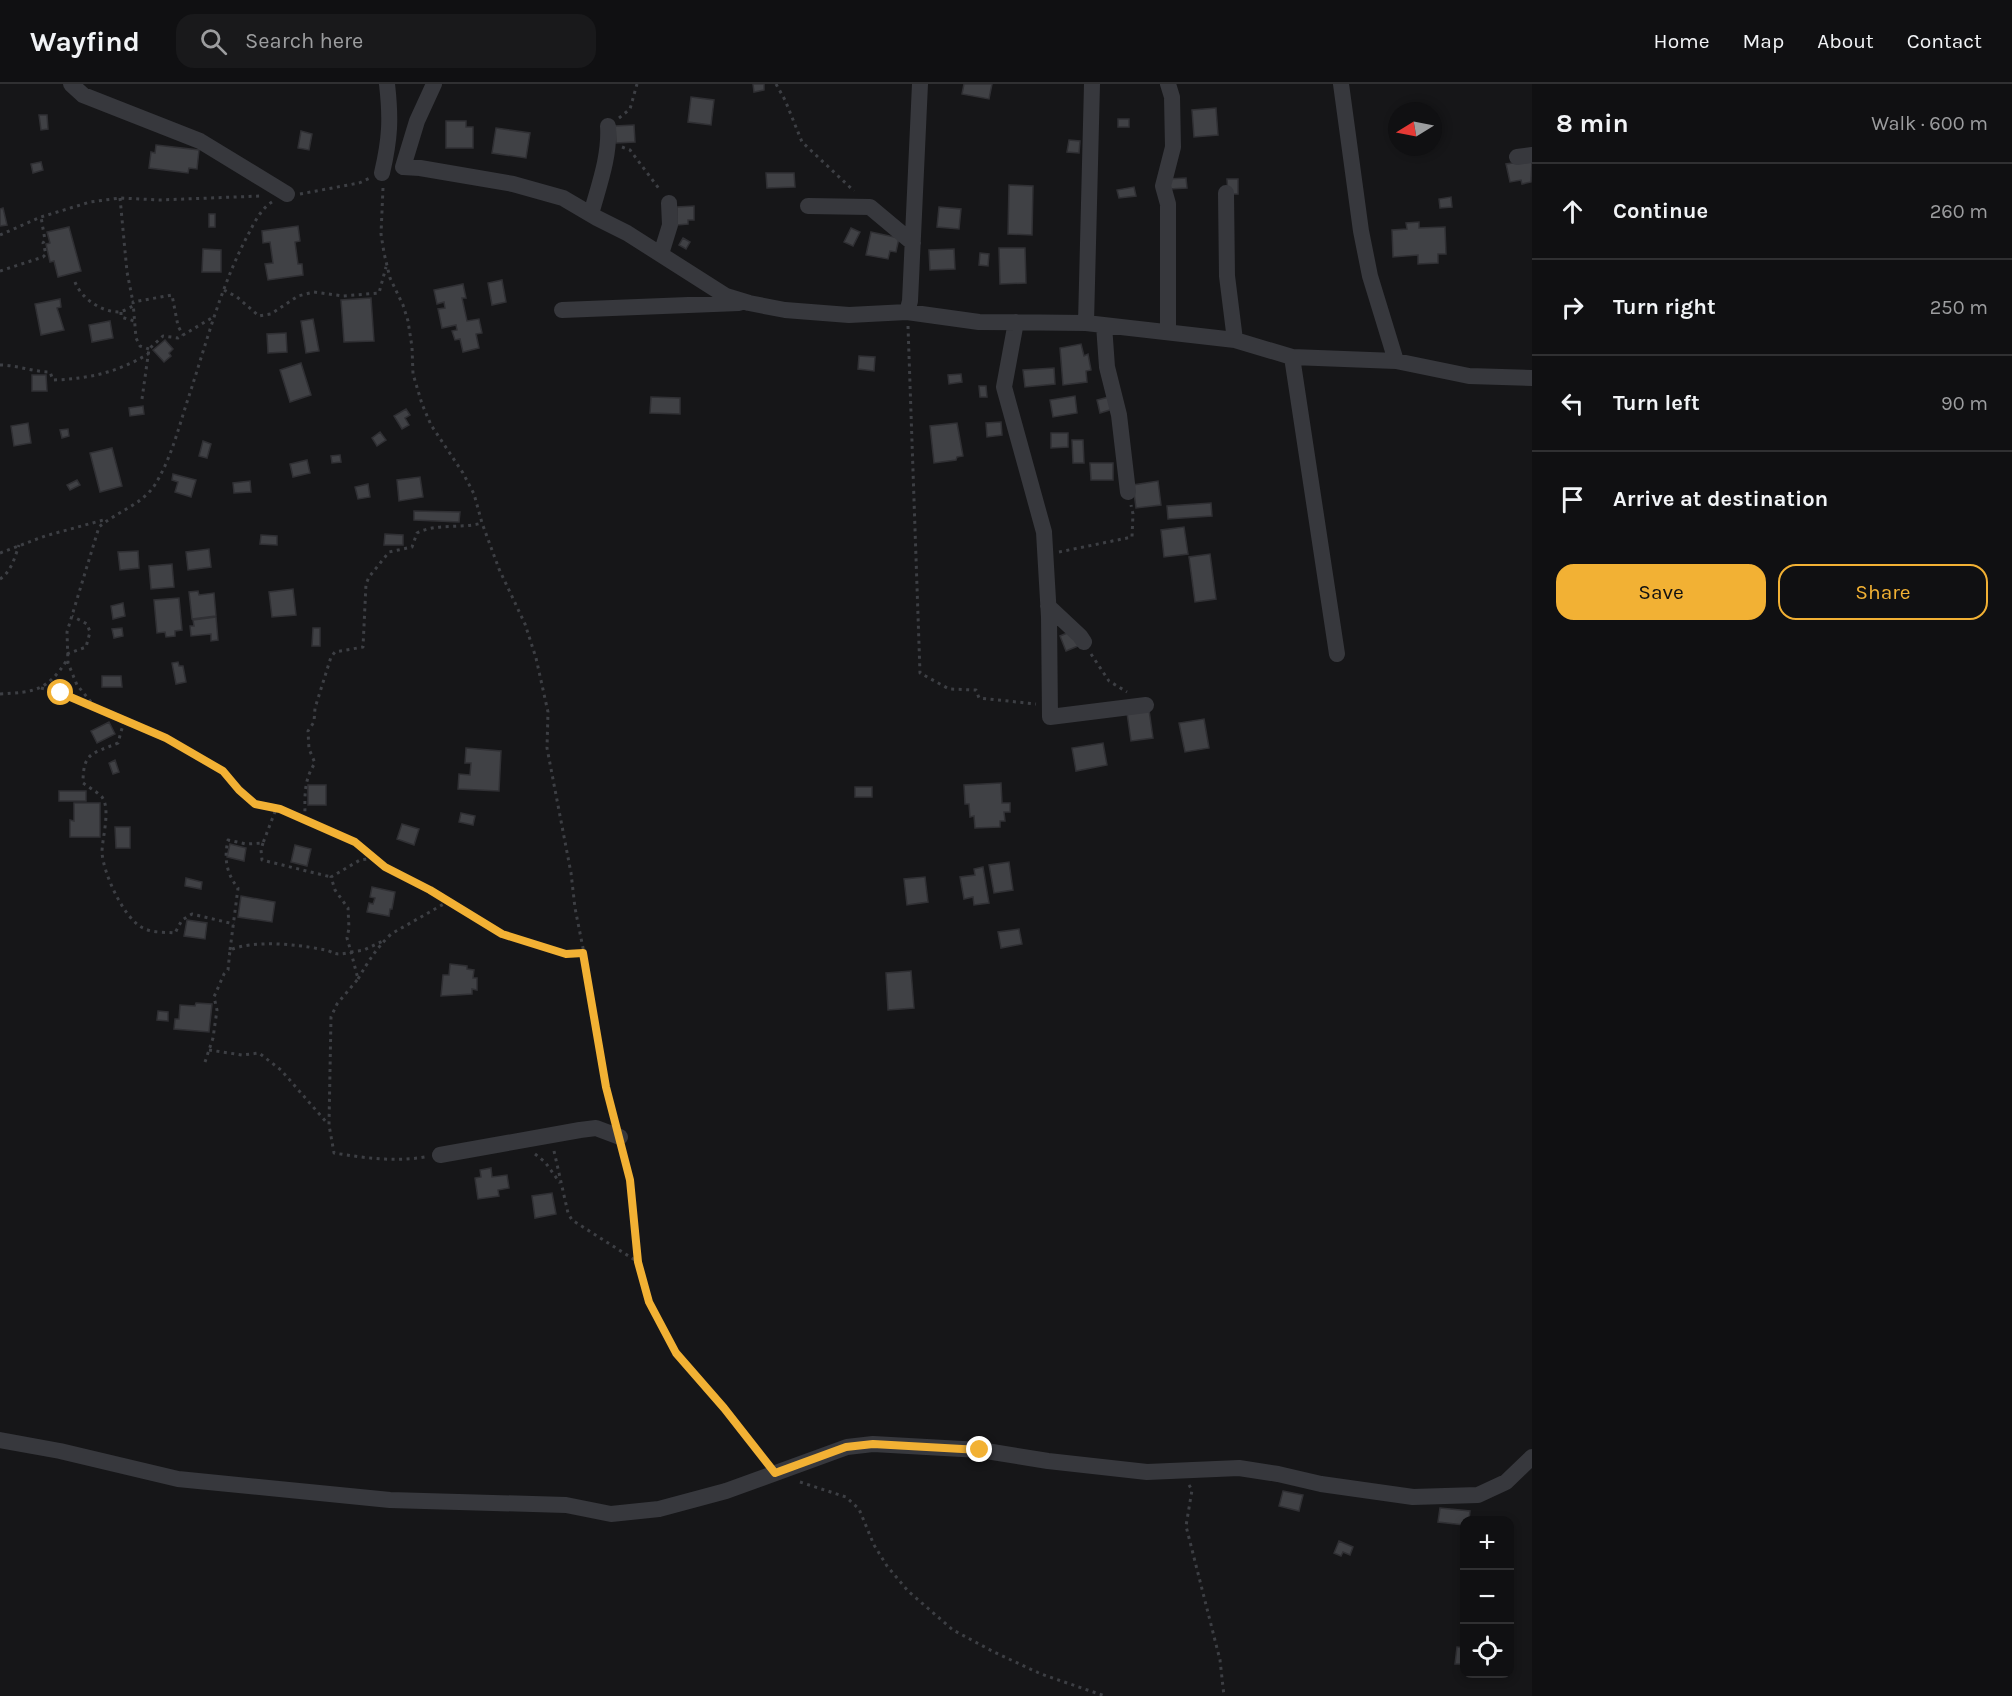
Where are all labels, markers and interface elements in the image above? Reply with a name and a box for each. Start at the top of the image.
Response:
search box [176,14,596,68]
text: Wayfind [30,25,140,58]
icon: search [197,25,230,58]
text: Search here [245,28,363,54]
text: Home [1654,29,1710,53]
text: Map [1743,29,1784,53]
text: About [1817,29,1874,53]
text: Contact [1907,29,1982,53]
north arrow [1388,102,1442,156]
text: 8 min [1556,108,1629,139]
text: Walk · 600 m [1871,112,1988,135]
icon: ahead [1556,195,1589,228]
text: Continue [1613,198,1708,224]
text: 260 m [1930,200,1988,223]
icon: right [1556,291,1589,324]
text: Turn right [1613,294,1716,320]
text: 250 m [1930,296,1988,319]
icon: left [1556,387,1589,420]
text: Turn left [1613,390,1700,416]
text: 90 m [1941,392,1988,415]
icon: arrive [1556,483,1589,516]
text: Arrive at destination [1613,486,1828,512]
button: Save [1556,564,1766,620]
button: Share [1778,564,1988,620]
route start [47,679,73,705]
route end [966,1436,992,1462]
map controls [1460,1516,1514,1678]
button: + [1460,1516,1514,1570]
button: − [1460,1570,1514,1624]
button: locate [1460,1624,1514,1678]

